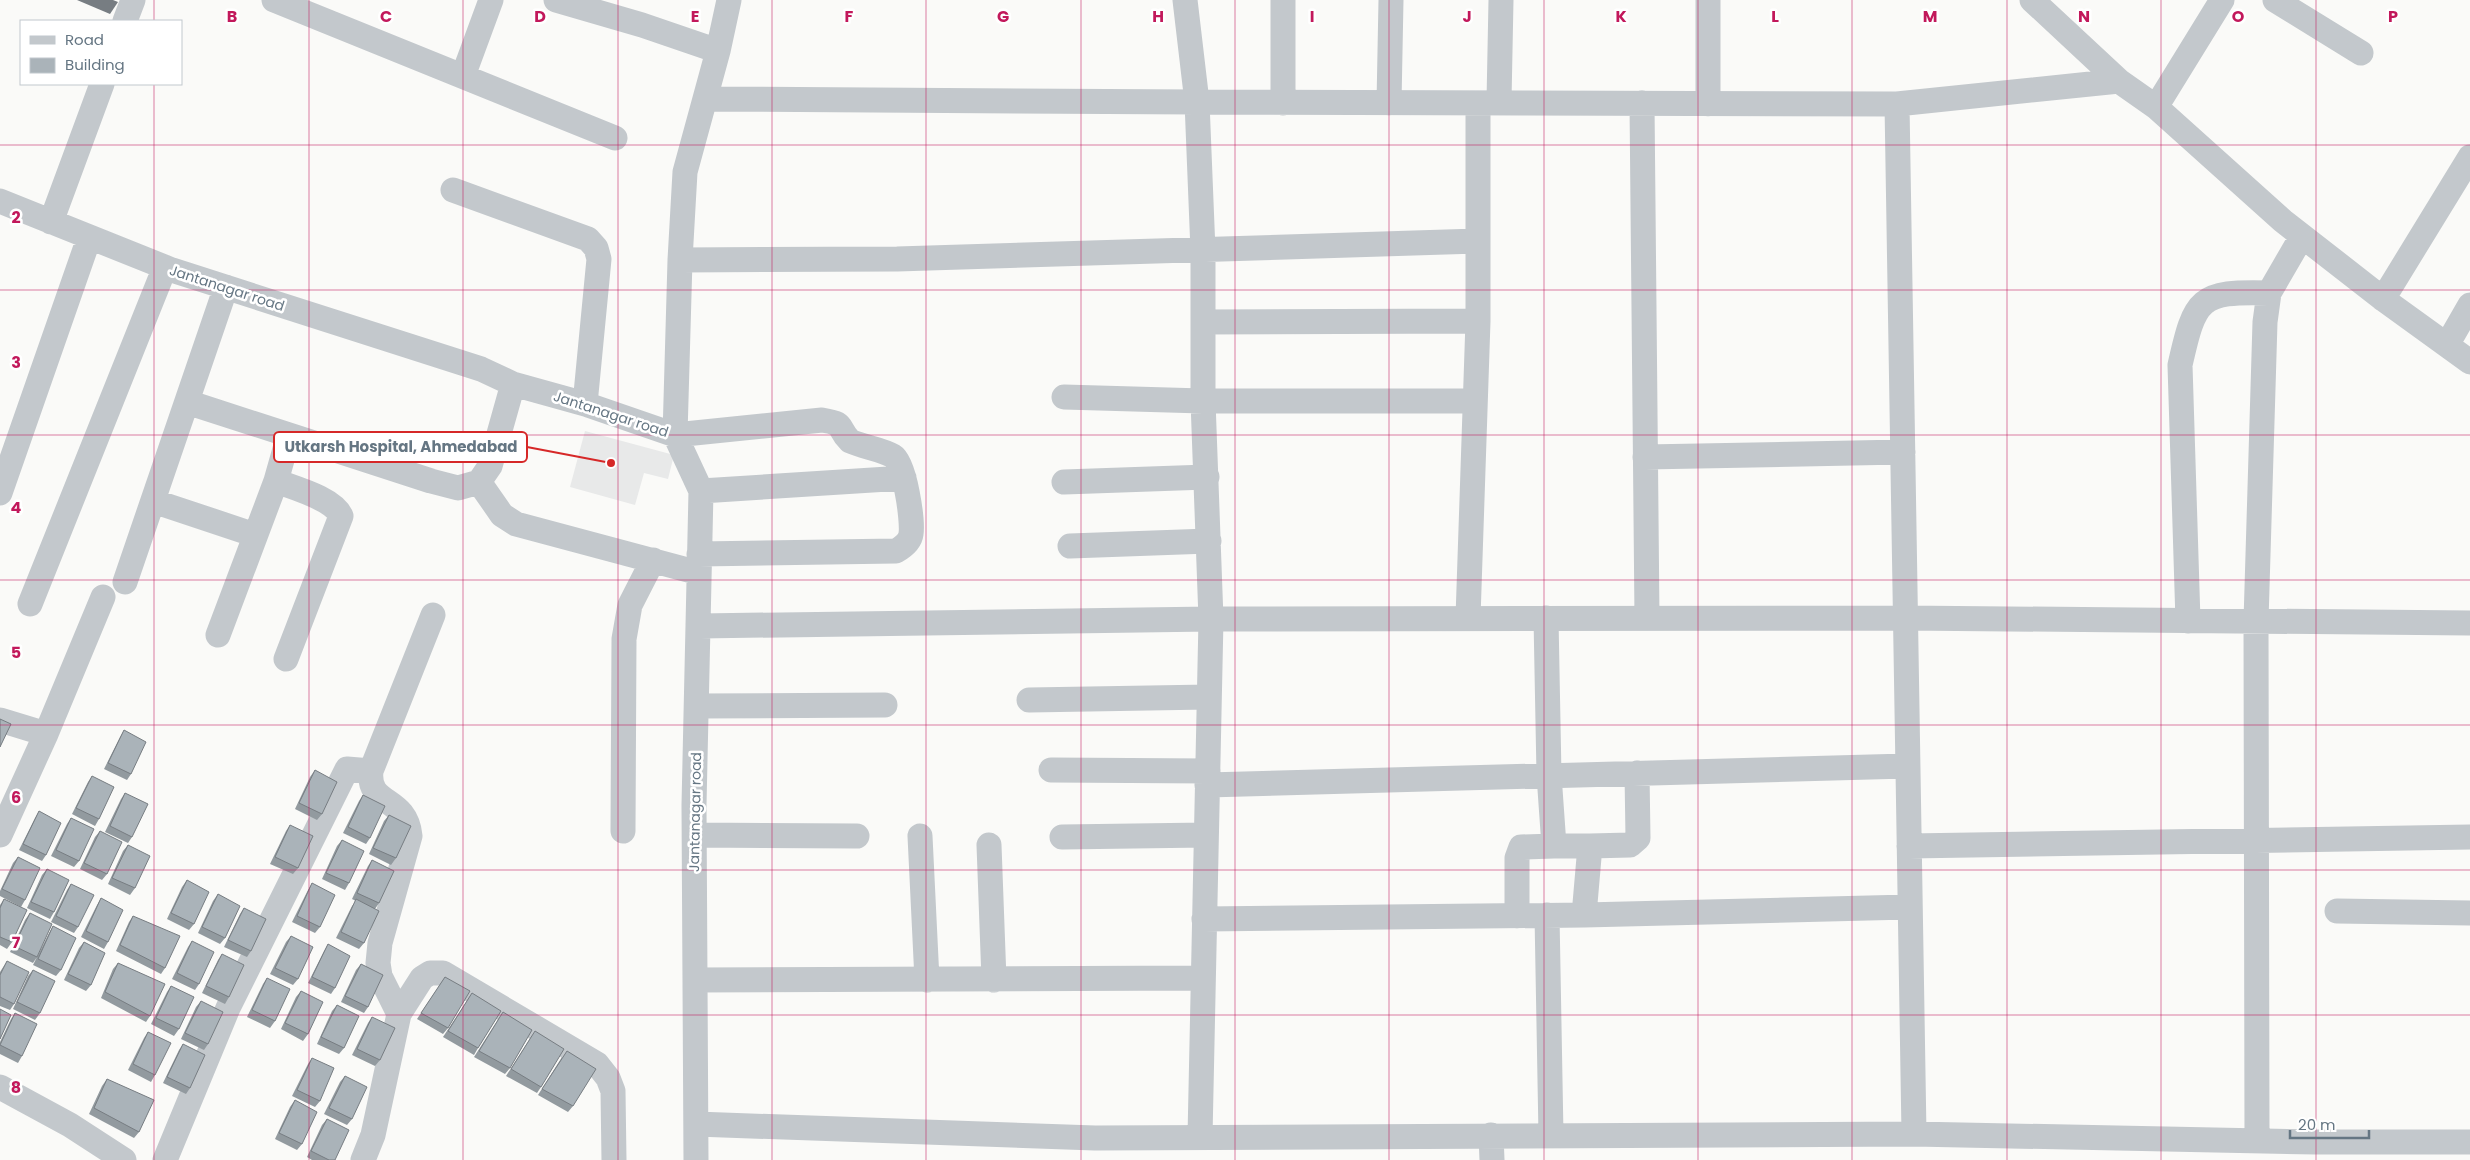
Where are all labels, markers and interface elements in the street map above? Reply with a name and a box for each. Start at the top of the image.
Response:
text: B [227,5,237,28]
text: C [380,5,392,28]
text: D [534,5,546,28]
text: E [691,5,699,28]
text: F [845,5,854,28]
text: G [997,5,1009,28]
text: H [1152,5,1164,28]
text: I [1310,5,1314,28]
text: J [1462,5,1472,28]
text: K [1615,5,1627,28]
text: L [1771,5,1779,28]
text: M [1923,5,1937,28]
text: N [2078,5,2090,28]
text: O [2232,5,2245,28]
text: P [2388,5,2398,28]
legend [20,20,182,85]
text: Road [65,29,104,50]
text: Building [65,54,125,75]
text: 2 [11,206,21,229]
street label: Jantanagar road [167,260,287,316]
text: 3 [11,351,21,374]
street label: Jantanagar road [551,386,671,442]
callout: Utkarsh Hospital, Ahmedabad [274,432,527,462]
text: Utkarsh Hospital, Ahmedabad [284,436,518,457]
text: 4 [11,496,22,519]
text: 5 [11,641,21,664]
street label: Jantanagar road [684,752,706,872]
text: 6 [11,786,21,809]
text: 7 [12,931,21,954]
text: 8 [11,1076,21,1099]
scale bar [2290,1108,2369,1140]
text: 20 m [2298,1114,2336,1135]

